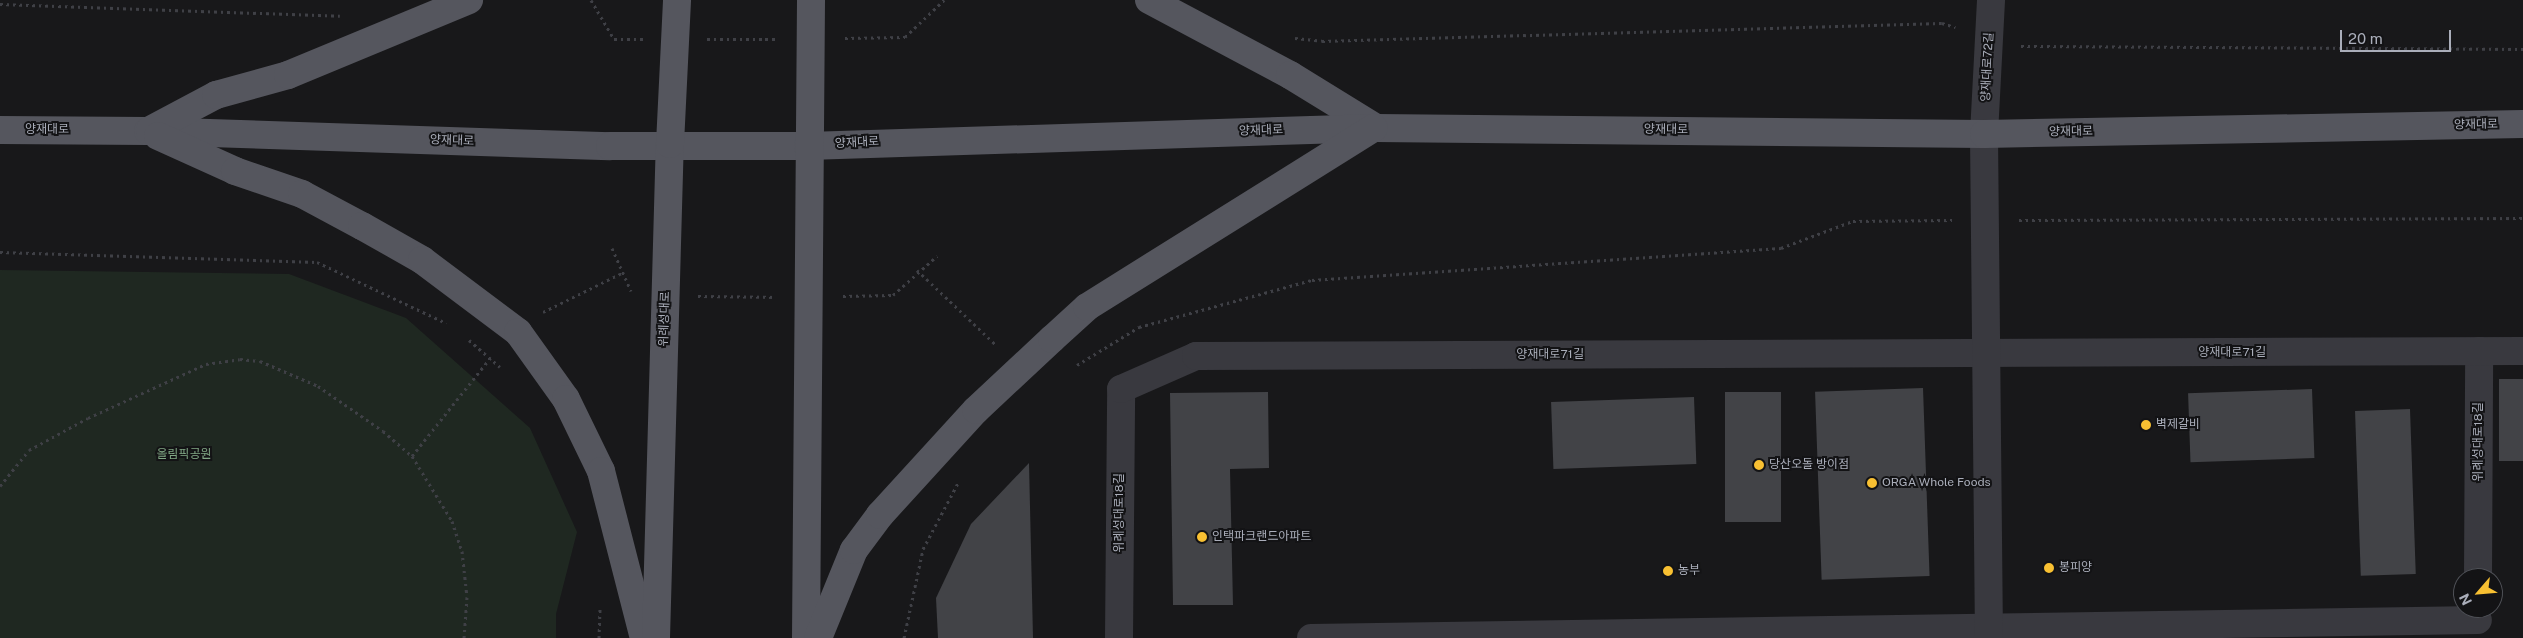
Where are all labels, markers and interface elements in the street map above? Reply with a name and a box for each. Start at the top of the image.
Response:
scale bar [2343,20,2454,52]
text: 20 m [2348,30,2383,47]
street label: 양재대로72길 [1979,32,1997,102]
street label: 양재대로 [2454,117,2498,133]
street label: 양재대로 [1644,122,1688,138]
street label: 양재대로 [25,123,69,137]
street label: 양재대로 [1239,123,1283,139]
street label: 양재대로 [2049,124,2093,140]
street label: 양재대로 [430,133,474,149]
street label: 양재대로 [835,135,879,151]
street label: 위례성대로 [657,291,673,347]
street label: 양재대로71길 [2198,346,2266,360]
street label: 양재대로71길 [1516,348,1584,362]
street label: 위례성대로18길 [2472,403,2486,481]
place label: 벽제갈비 [2156,418,2200,432]
marker: 벽제갈비 [2140,419,2152,431]
park label: 올림픽공원 [156,448,212,462]
place label: 당산오돌 방이점 [1769,458,1849,472]
marker: 당산오돌 방이점 [1753,459,1765,471]
street label: 위례성대로18길 [1113,474,1127,552]
place label: ORGA Whole Foods [1882,476,1991,490]
marker: ORGA Whole Foods [1866,477,1878,489]
place label: 인택파크랜드아파트 [1212,530,1311,544]
marker: 인택파크랜드아파트 [1196,531,1208,543]
place label: 봉피양 [2059,561,2092,575]
marker: 봉피양 [2043,562,2055,574]
place label: 농부 [1678,564,1700,578]
marker: 농부 [1662,565,1674,577]
north arrow [2453,568,2503,618]
text: N [2456,591,2475,608]

